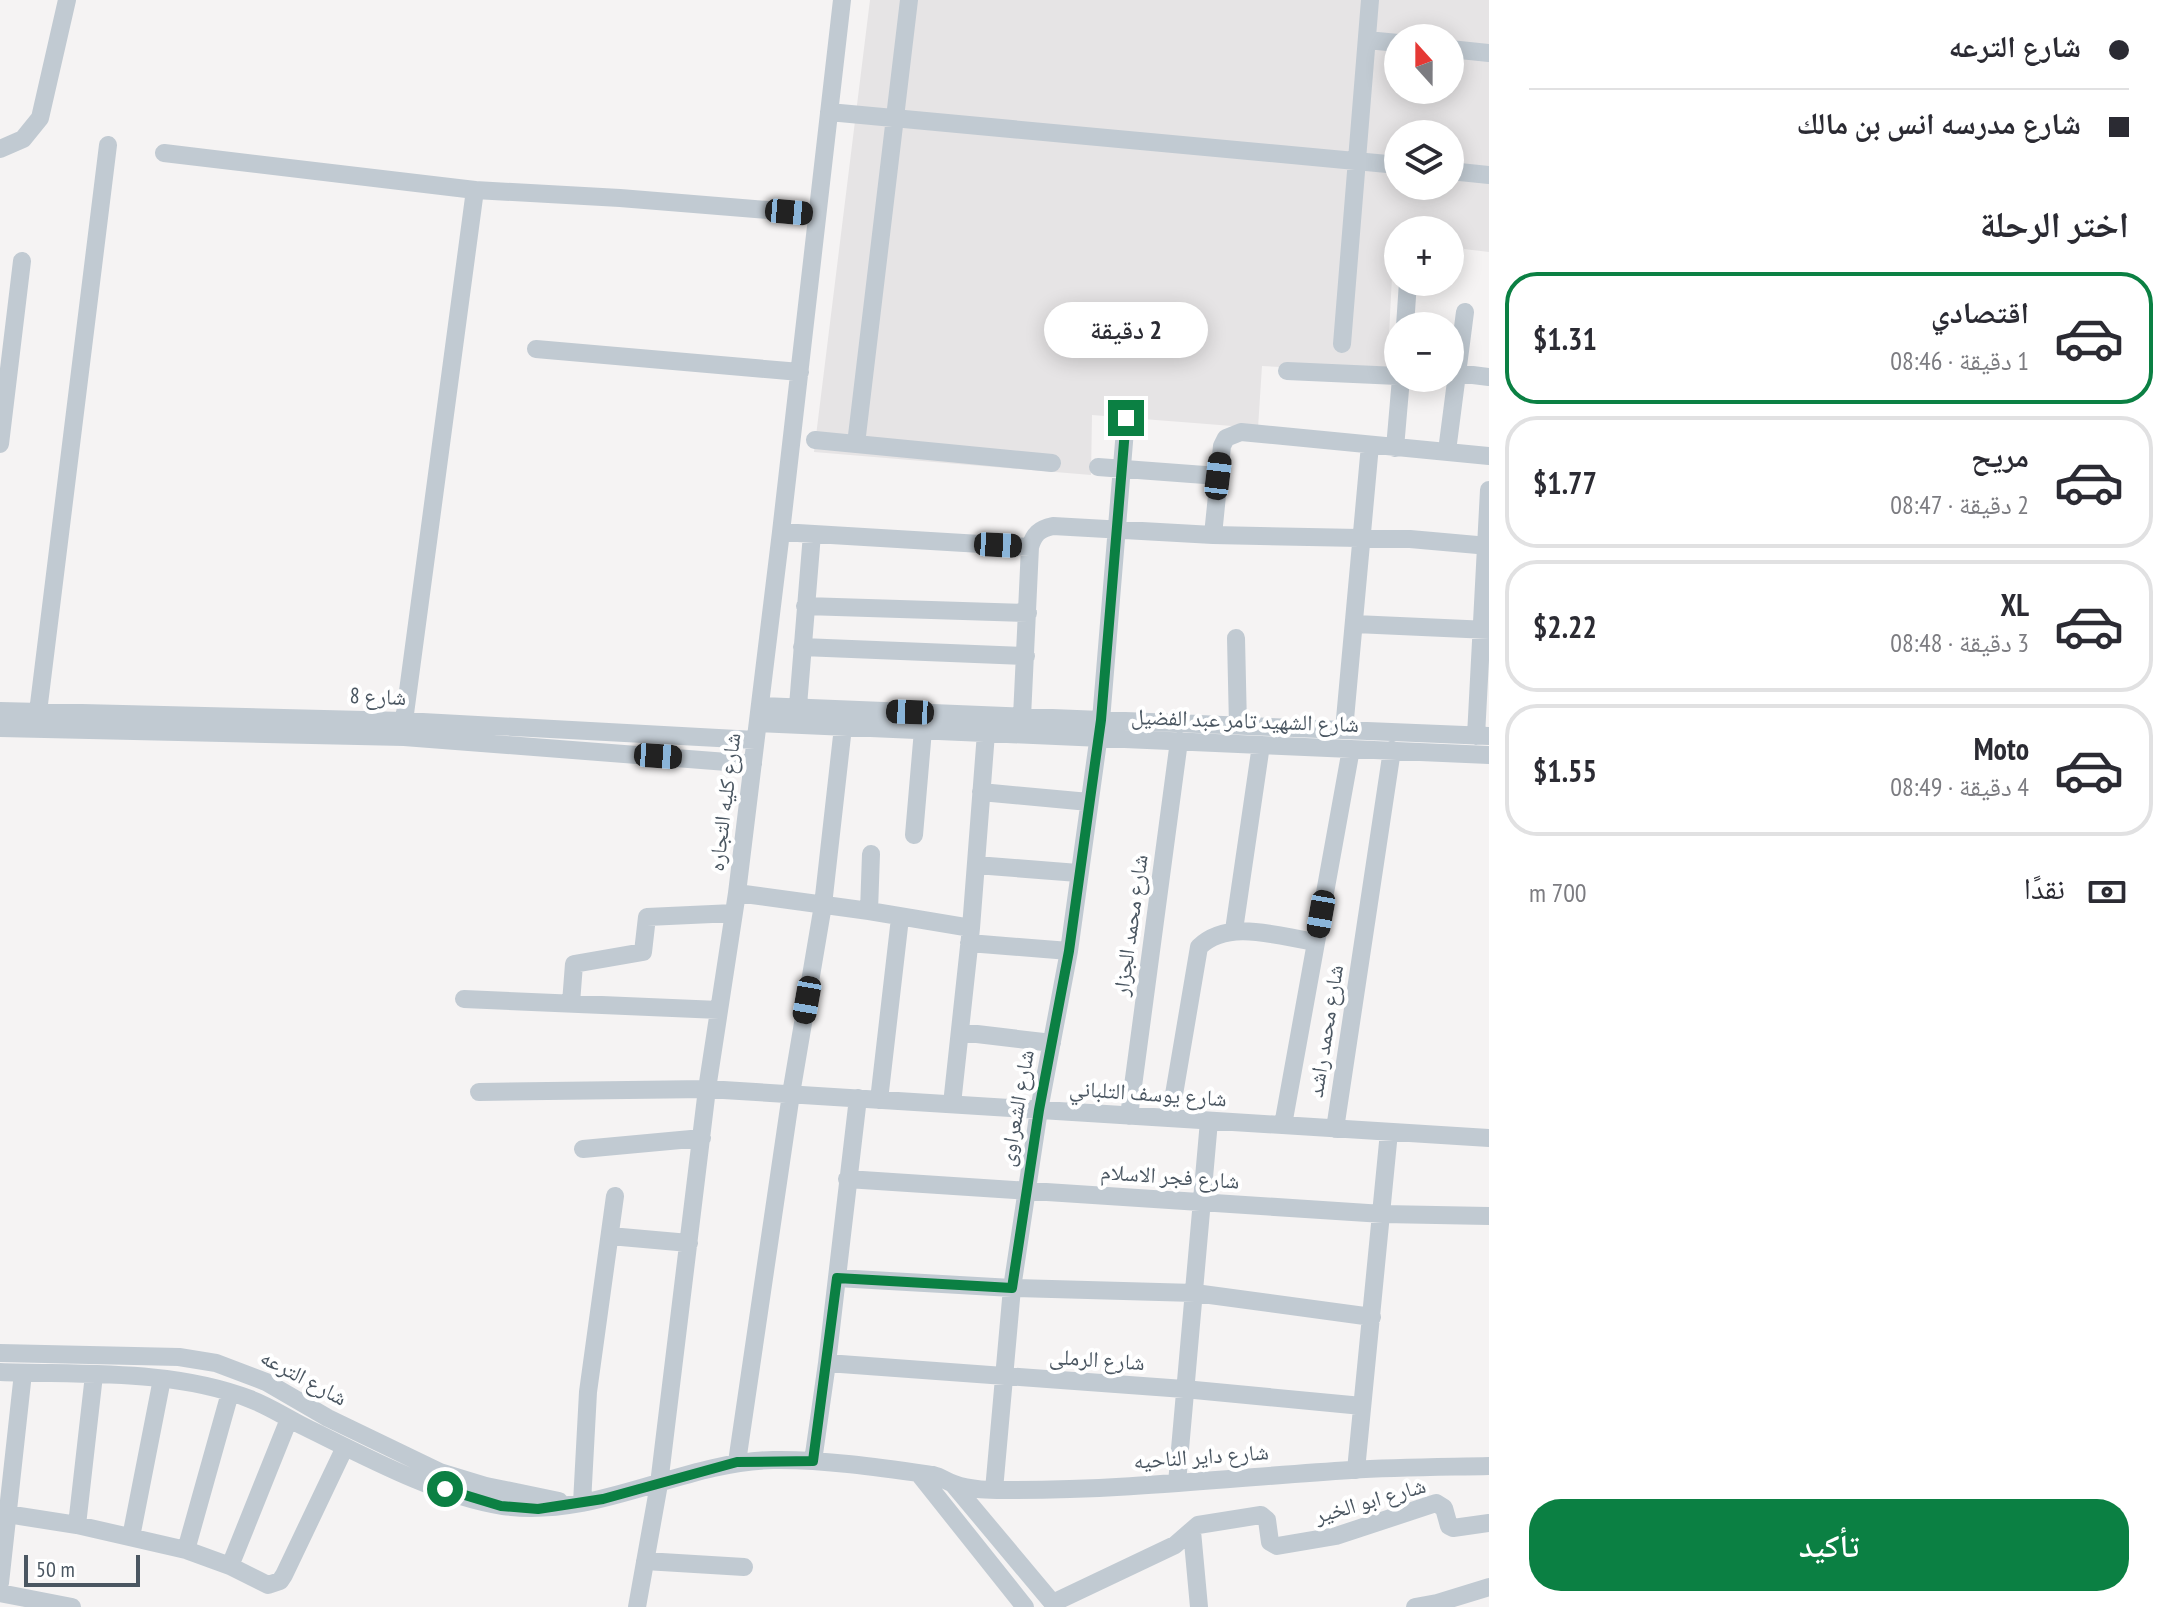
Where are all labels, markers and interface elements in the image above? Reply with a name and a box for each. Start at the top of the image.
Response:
north arrow [1384,24,1464,104]
map controls [1384,24,1464,392]
text: شارع الترعه [1949,26,2081,65]
text: شارع مدرسه انس بن مالك [1796,103,2081,142]
button: layers [1384,120,1464,200]
car [764,198,814,226]
text: اختر الرحلة [1980,200,2129,247]
button: + [1384,216,1464,296]
text: اقتصادي [1931,292,2029,331]
callout: 2 دقيقة [1044,302,1208,358]
icon: car [2053,302,2125,374]
button: − [1384,312,1464,392]
text: 2 دقيقة [1090,313,1162,346]
text: $1.31 [1533,319,1597,358]
text: 1 دقيقة · 08:46 [1890,344,2029,377]
route end [1108,400,1144,436]
text: مريح [1971,436,2029,475]
icon: car [2053,446,2125,518]
car [1203,451,1233,501]
text: $1.77 [1533,463,1597,502]
text: 2 دقيقة · 08:47 [1890,488,2029,521]
car [973,532,1023,558]
text: XL [2000,585,2029,624]
icon: car [2053,590,2125,662]
text: $2.22 [1533,607,1597,646]
text: 3 دقيقة · 08:48 [1890,626,2029,659]
street label: شارع 8 [349,681,407,711]
car [886,699,934,725]
street label: شارع الشهيد تامر عبد الفضيل [1131,702,1359,738]
text: Moto [1974,729,2029,768]
street label: شارع كليه التجاره [702,731,746,873]
icon: car [2053,734,2125,806]
car [633,742,683,770]
text: $1.55 [1533,751,1597,790]
text: 4 دقيقة · 08:49 [1890,770,2029,803]
street label: شارع محمد الجزار [1106,852,1154,999]
text: نقدًا [2024,868,2065,907]
icon: cash [2085,870,2129,914]
text: 700 m [1529,876,1587,909]
car [1305,888,1337,940]
street label: شارع محمد راشد [1301,963,1349,1099]
car [791,974,823,1026]
street label: شارع الشعراوى [992,1047,1040,1169]
street label: شارع يوسف التلباني [1068,1074,1228,1116]
street label: شارع فجر الاسلام [1100,1157,1240,1196]
street label: شارع الرملى [1048,1342,1146,1376]
street label: شارع الترعه [256,1343,352,1411]
street label: شارع داير الناحيه [1132,1437,1270,1475]
route start [427,1471,463,1507]
street label: شارع ابو الخير [1310,1471,1429,1529]
button: تأكيد [1529,1499,2129,1591]
scale bar [24,1551,140,1587]
text: 50 m [36,1555,75,1583]

